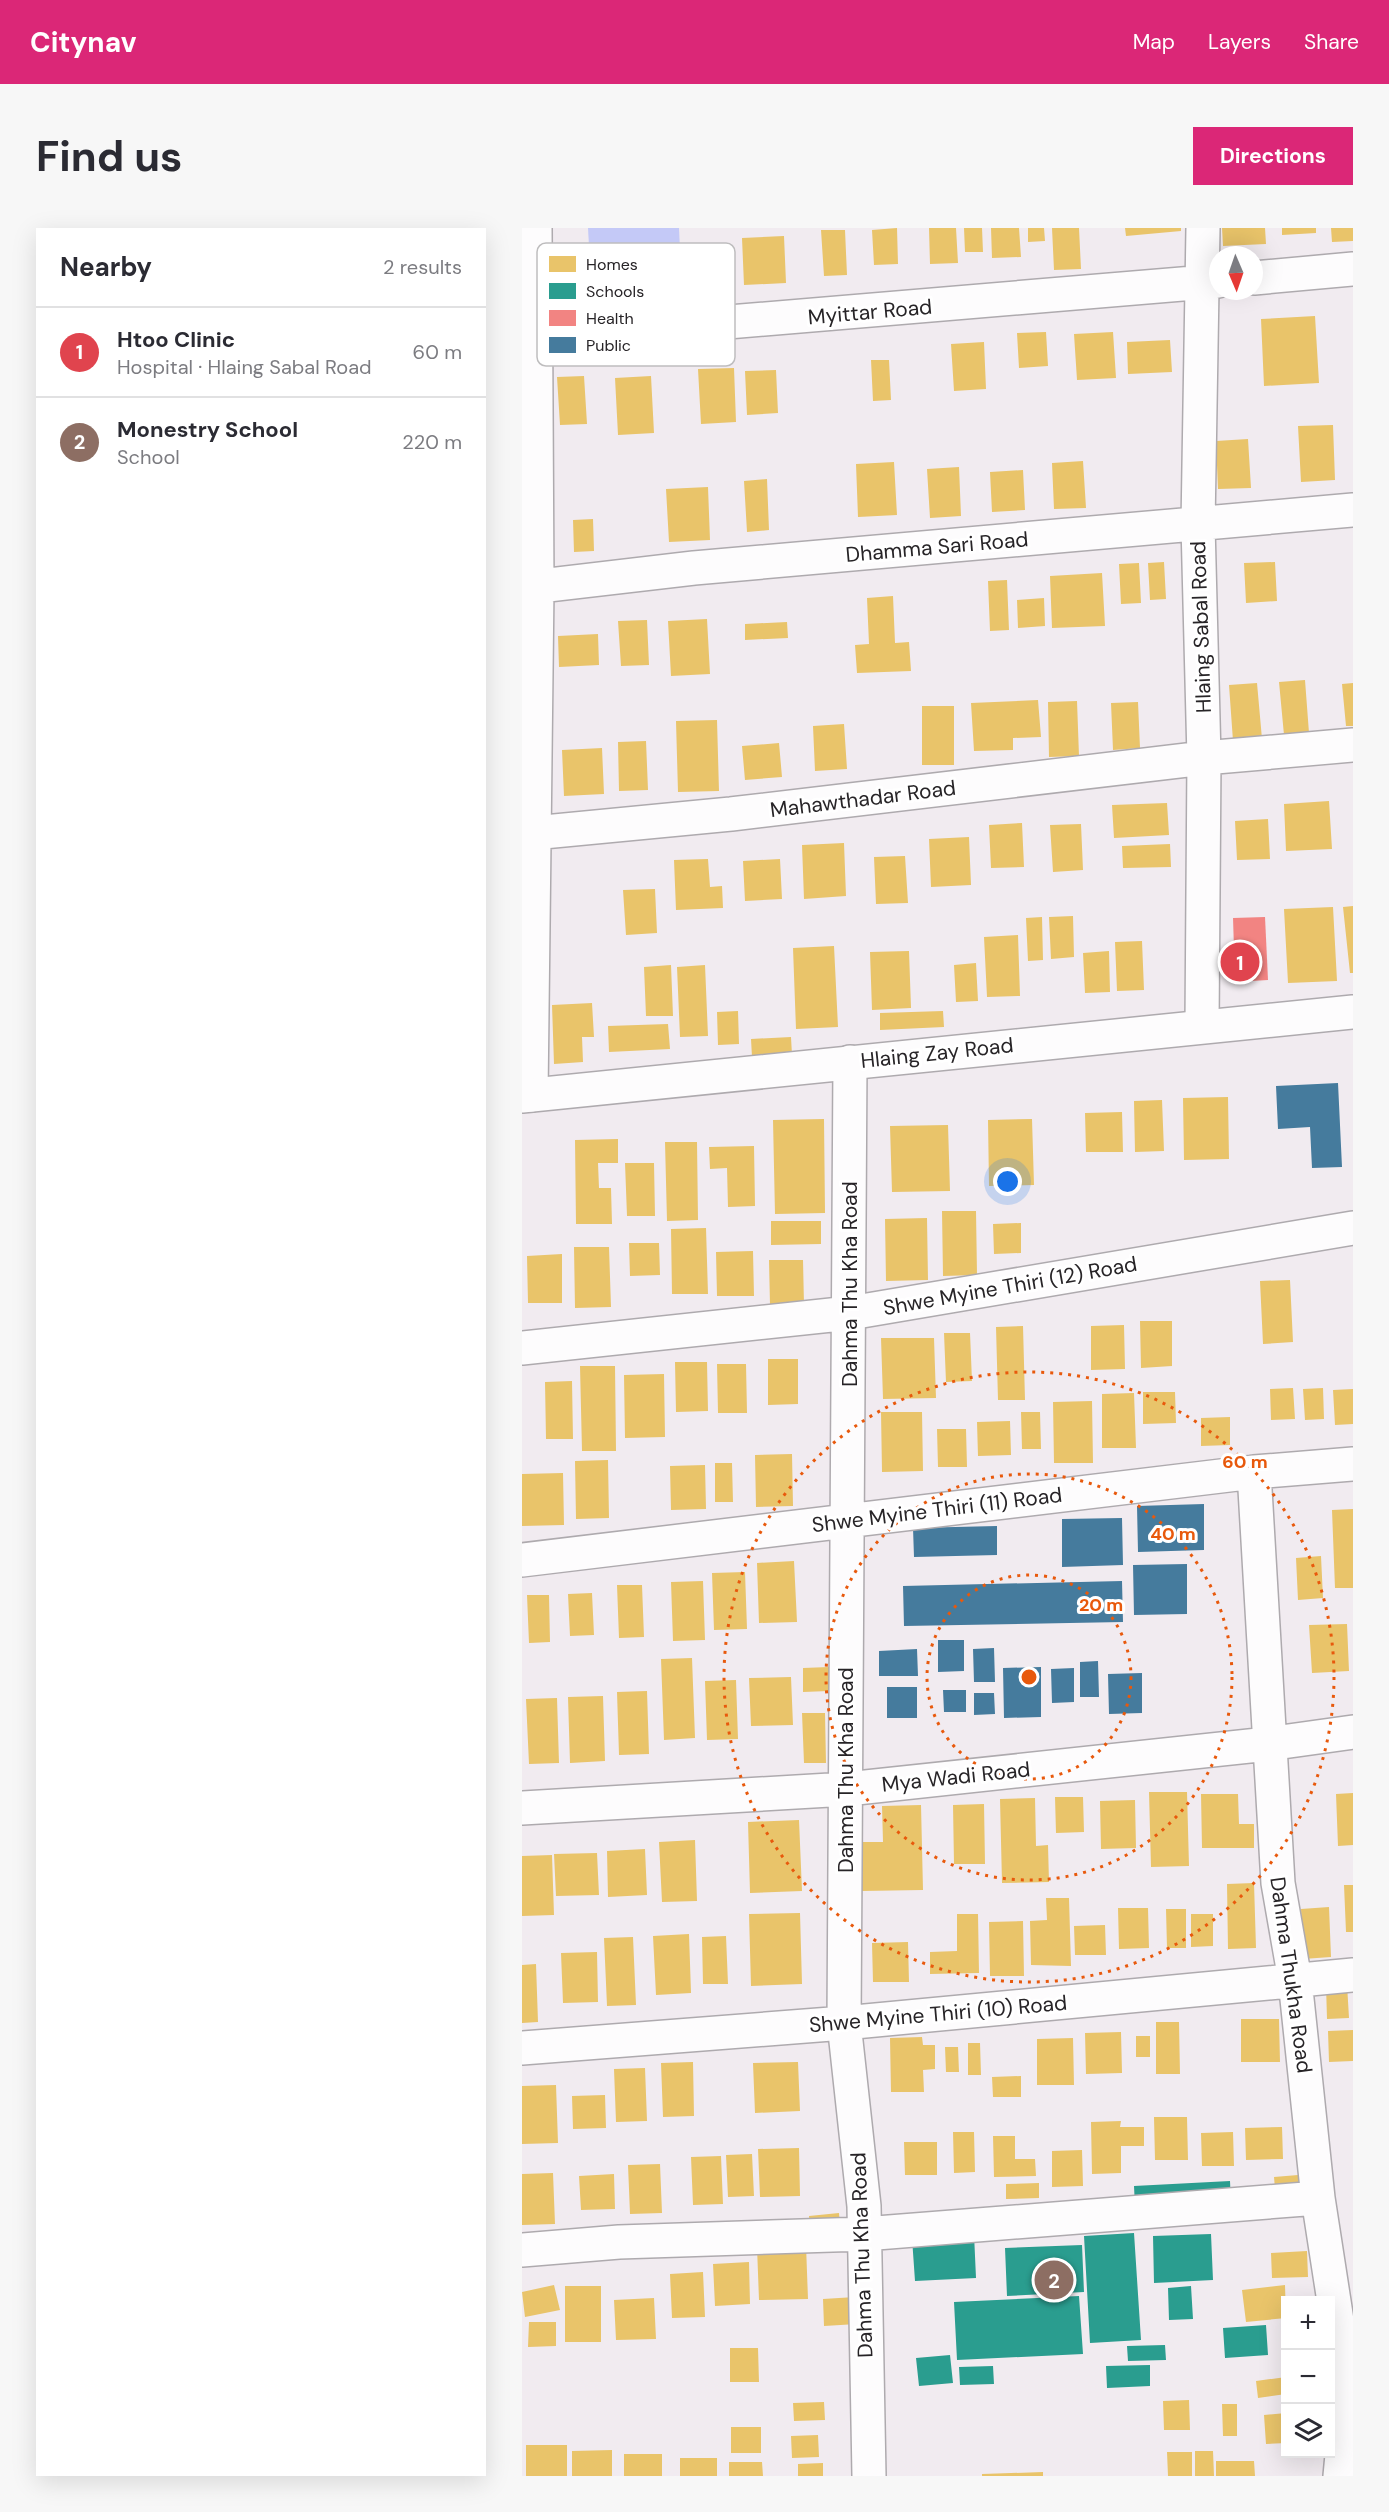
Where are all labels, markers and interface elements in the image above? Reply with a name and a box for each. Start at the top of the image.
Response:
text: Citynav [30,24,136,61]
text: Map [1133,28,1175,56]
text: Layers [1208,28,1271,56]
text: Share [1304,28,1359,56]
button: Directions [1193,127,1353,185]
text: Find us [36,129,182,184]
legend [537,243,735,366]
north arrow [1209,246,1263,300]
text: Nearby [60,250,152,284]
text: 2 results [383,254,462,280]
text: Homes [586,254,638,275]
text: Schools [586,281,644,302]
street label: Myittar Road [807,293,933,331]
text: Health [586,308,634,329]
text: Htoo Clinic [117,325,235,354]
text: Public [586,335,631,356]
text: 1 [76,339,83,365]
text: 60 m [413,339,462,365]
text: Hospital · Hlaing Sabal Road [117,354,372,380]
text: Monestry School [117,415,298,444]
text: 2 [74,429,85,455]
text: 220 m [402,429,462,455]
text: School [117,444,180,470]
street label: Dhamma Sari Road [844,525,1030,569]
street label: Hlaing Sabal Road [1184,540,1218,714]
street label: Mahawthadar Road [769,774,957,824]
pin: 1 [1220,940,1260,984]
street label: Hlaing Zay Road [859,1031,1015,1075]
your location [993,1167,1022,1196]
street label: Dahma Thu Kha Road [836,1181,864,1387]
street label: Shwe Myine Thiri (12) Road [881,1250,1139,1322]
text: 60 m [1222,1450,1268,1474]
street label: Shwe Myine Thiri (11) Road [810,1481,1064,1539]
text: 40 m [1150,1522,1196,1546]
text: 20 m [1079,1593,1123,1617]
street label: Dahma Thu Kha Road [832,1667,860,1873]
centre of rings [1019,1667,1039,1687]
street label: Mya Wadi Road [880,1755,1032,1799]
street label: Dahma Thukha Road [1263,1875,1319,2075]
street label: Shwe Myine Thiri (10) Road [808,1989,1068,2039]
street label: Dahma Thu Kha Road [844,2152,880,2358]
pin: 2 [1034,2258,1074,2302]
map controls [1281,2296,1335,2458]
button: + [1281,2296,1335,2350]
button: − [1281,2350,1335,2404]
button: layers [1281,2404,1335,2458]

